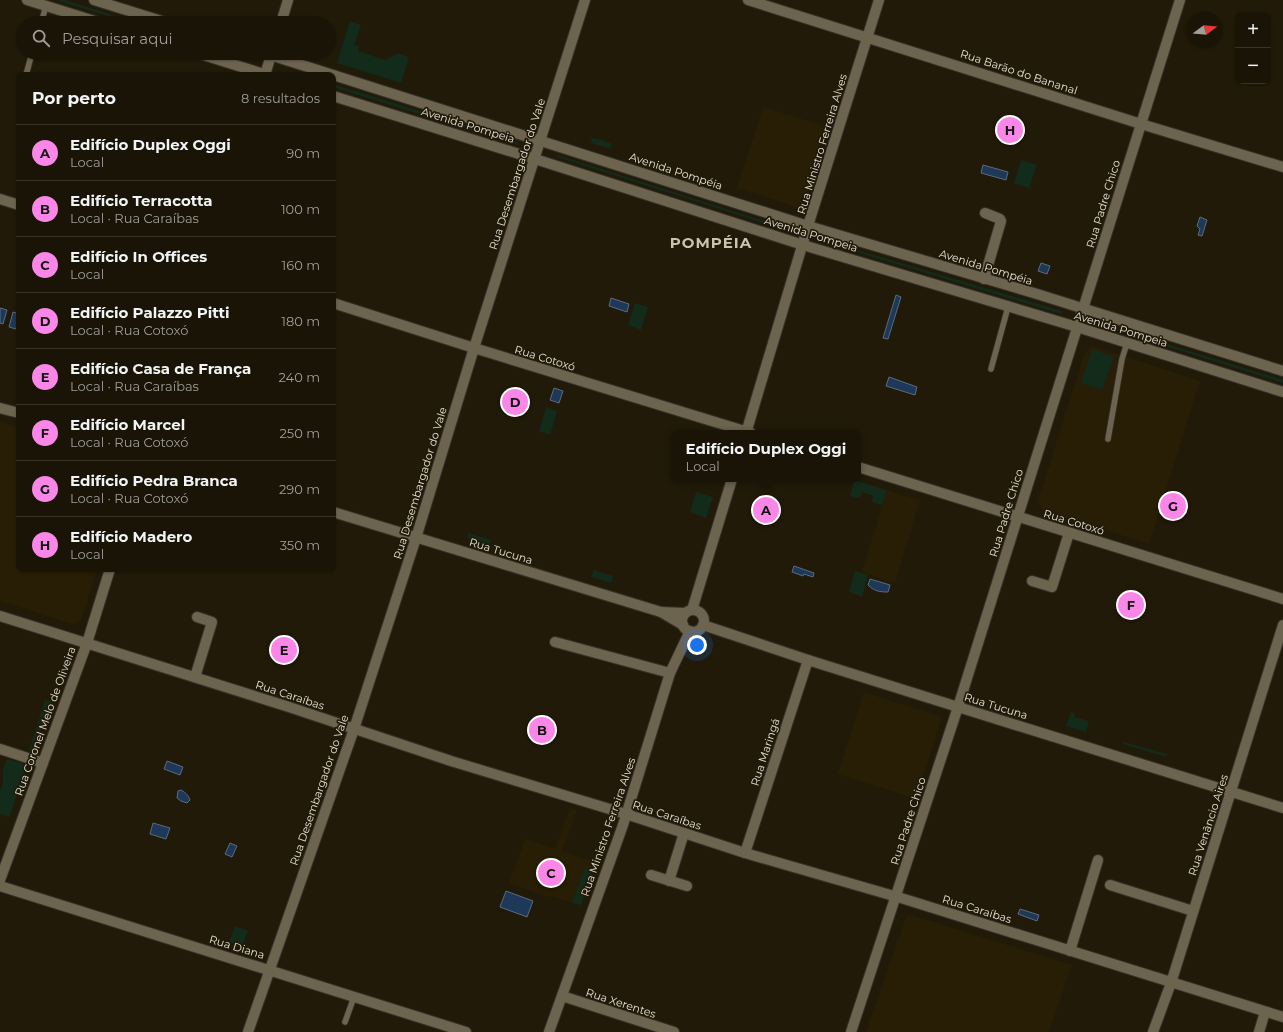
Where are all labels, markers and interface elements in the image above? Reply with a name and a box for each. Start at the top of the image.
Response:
north arrow [1187,12,1223,48]
map controls [1235,12,1271,84]
button: + [1235,12,1271,48]
search box [16,16,336,60]
icon: search [30,27,52,49]
text: Pesquisar aqui [62,29,173,48]
street label: Rua Barão do Bananal [959,46,1079,98]
button: − [1235,48,1271,84]
street label: Rua Ministro Ferreira Alves [794,72,850,216]
text: Por perto [32,88,116,108]
text: 8 resultados [241,90,320,106]
street label: Rua Desembargador do Vale [486,96,548,251]
street label: Avenida Pompeia [420,104,516,146]
pin: H [997,115,1023,145]
text: Edifício Duplex Oggi [70,135,231,154]
text: A [40,145,50,161]
text: 90 m [286,145,320,161]
street label: Avenida Pompéia [628,149,724,193]
text: Local [70,154,104,170]
street label: Rua Padre Chico [1083,158,1123,250]
text: Edifício Terracotta [70,191,213,210]
text: B [40,201,50,217]
text: 100 m [281,201,320,217]
text: Local · Rua Caraíbas [70,210,199,226]
street label: Avenida Pompeia [763,213,859,255]
district label: POMPÉIA [670,233,752,252]
street label: Avenida Pompéia [938,246,1034,288]
text: Edifício In Offices [70,247,207,266]
text: C [40,257,50,273]
text: 160 m [282,257,320,273]
text: Local [70,266,104,282]
text: Edifício Palazzo Pitti [70,303,230,322]
street label: Avenida Pompeia [1073,308,1169,350]
text: D [40,313,50,329]
text: 180 m [281,313,320,329]
text: Local · Rua Cotoxó [70,322,188,338]
street label: Rua Cotoxó [513,342,577,374]
text: Edifício Casa de França [70,359,251,378]
text: E [41,369,49,385]
text: 240 m [279,369,320,385]
text: Local · Rua Caraíbas [70,378,199,394]
pin: D [502,387,528,417]
street label: Rua Desembargador do Vale [390,405,450,561]
text: Edifício Marcel [70,415,185,434]
text: F [41,425,49,441]
text: 250 m [279,425,320,441]
popup [671,430,861,482]
text: Local · Rua Cotoxó [70,434,188,450]
text: Edifício Duplex Oggi [686,439,846,458]
text: Local [686,458,720,474]
street label: Rua Padre Chico [986,467,1026,559]
text: Edifício Pedra Branca [70,471,238,490]
text: G [40,481,50,497]
text: 290 m [279,481,320,497]
text: Local · Rua Cotoxó [70,490,188,506]
pin: G [1160,491,1186,521]
pin: A [753,495,779,525]
street label: Rua Cotoxó [1042,506,1106,538]
text: Edifício Madero [70,527,192,546]
street label: Rua Tucuna [467,535,535,567]
text: H [40,537,50,553]
text: 350 m [280,537,320,553]
text: Local [70,546,104,562]
pin: F [1118,590,1144,620]
pin: E [271,635,297,665]
your location [687,635,707,655]
street label: Rua Coronel Melo de Oliveira [11,644,79,798]
street label: Rua Caraíbas [254,677,327,713]
street label: Rua Tucuna [962,690,1030,722]
street label: Rua Desembargador do Vale [287,713,352,867]
pin: B [529,715,555,745]
street label: Rua Maringá [747,716,783,788]
street label: Rua Ministro Ferreira Alves [578,755,639,898]
street label: Rua Venâncio Aires [1185,772,1231,877]
street label: Rua Padre Chico [887,775,929,867]
street label: Rua Caraíbas [631,797,704,833]
pin: C [538,858,564,888]
street label: Rua Caraíbas [941,892,1014,926]
street label: Rua Diana [208,932,266,962]
street label: Rua Xerentes [584,985,658,1021]

